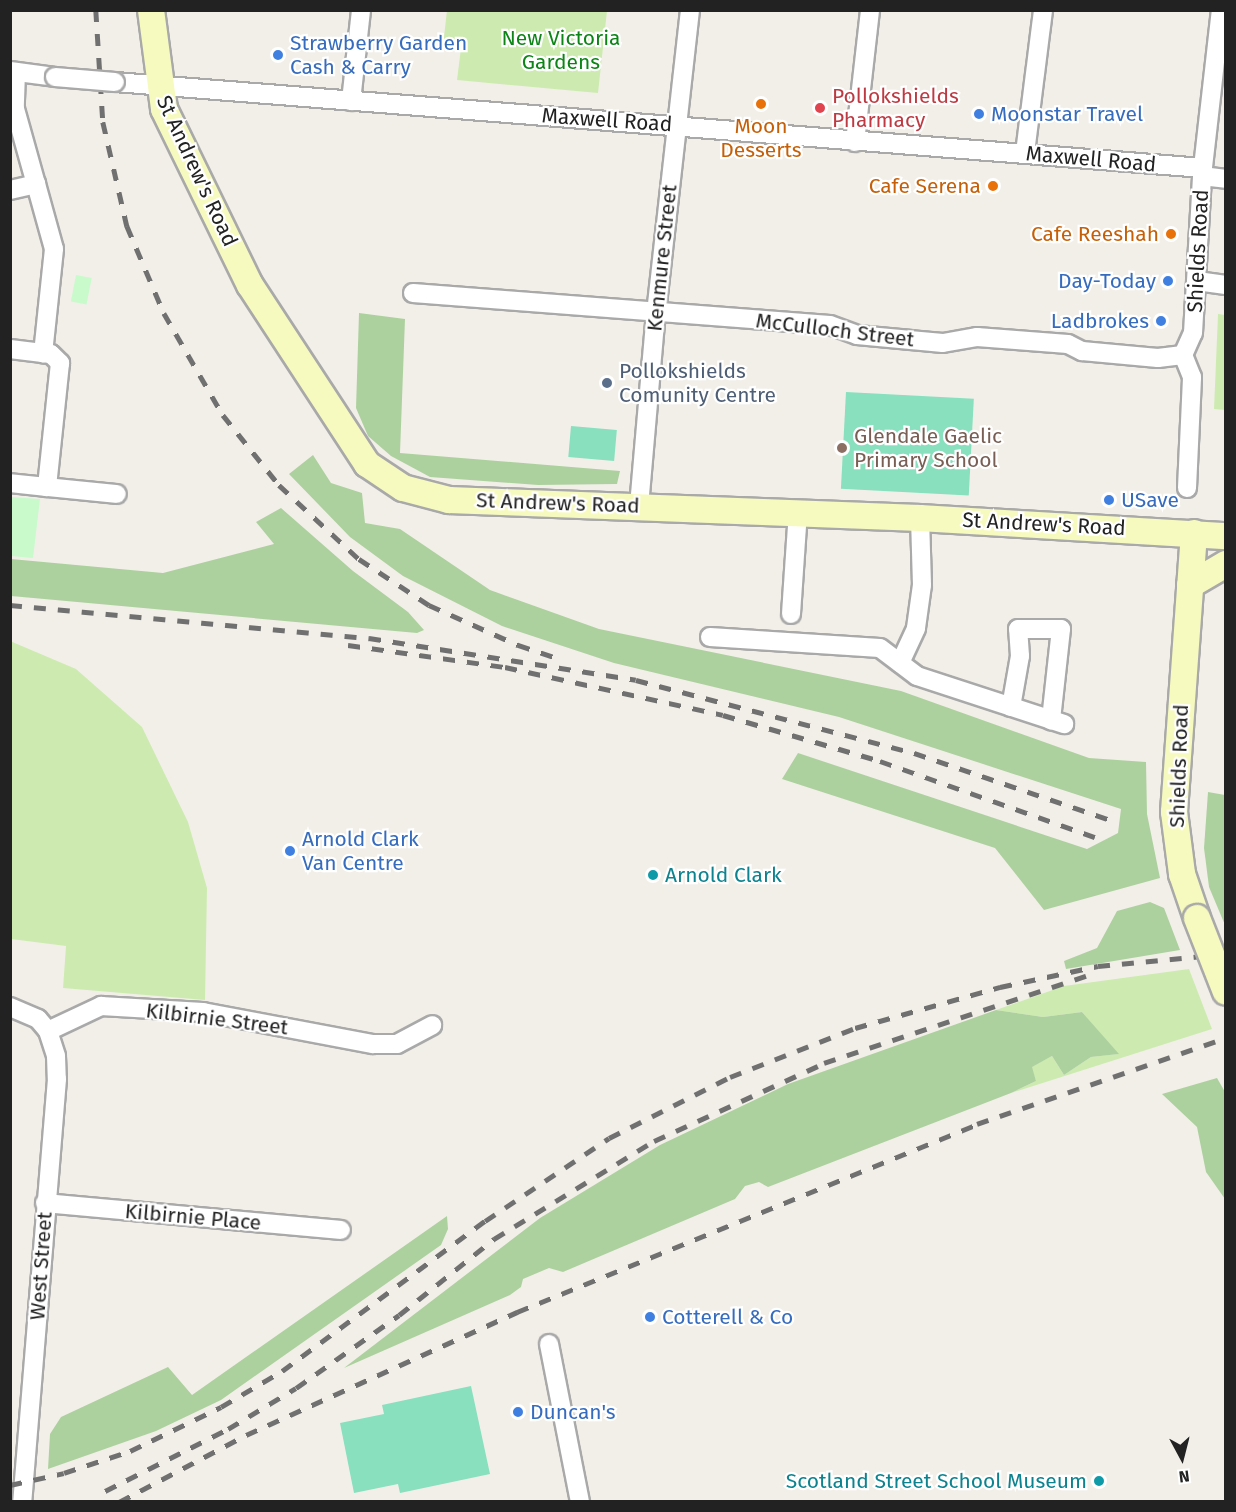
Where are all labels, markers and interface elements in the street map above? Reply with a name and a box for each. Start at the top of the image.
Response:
park label: New Victoria Gardens [501,25,621,75]
place label: Strawberry Garden Cash & Carry [290,30,467,80]
marker: Strawberry Garden Cash & Carry [271,48,285,62]
place label: Pollokshields Pharmacy [832,83,959,133]
street label: St Andrew's Road [151,92,243,250]
marker: Moon Desserts [754,97,768,111]
marker: Pollokshields Pharmacy [813,101,827,115]
place label: Moonstar Travel [991,101,1143,127]
street label: Maxwell Road [541,103,673,137]
marker: Moonstar Travel [972,107,986,121]
place label: Moon Desserts [720,113,802,163]
street label: Maxwell Road [1025,141,1157,177]
place label: Cafe Serena [869,173,981,199]
marker: Cafe Serena [986,179,1000,193]
street label: Kenmure Street [642,183,682,333]
street label: Shields Road [1182,189,1214,313]
place label: Cafe Reeshah [1031,221,1159,247]
marker: Cafe Reeshah [1164,227,1178,241]
place label: Day-Today [1058,268,1156,294]
marker: Day-Today [1161,274,1175,288]
street label: McCulloch Street [754,308,916,352]
place label: Ladbrokes [1051,308,1149,334]
marker: Ladbrokes [1154,314,1168,328]
place label: Pollokshields Comunity Centre [619,358,776,408]
marker: Pollokshields Comunity Centre [600,376,614,390]
place label: Glendale Gaelic Primary School [854,423,1002,473]
marker: Glendale Gaelic Primary School [835,441,849,455]
place label: USave [1121,487,1179,513]
street label: St Andrew's Road [476,488,640,518]
marker: USave [1102,493,1116,507]
street label: St Andrew's Road [962,507,1126,541]
street label: Shields Road [1164,704,1194,828]
place label: Arnold Clark Van Centre [302,826,419,876]
marker: Arnold Clark Van Centre [283,844,297,858]
place label: Arnold Clark [665,862,782,888]
marker: Arnold Clark [646,868,660,882]
street label: Kilbirnie Street [144,998,290,1040]
street label: Kilbirnie Place [124,1198,262,1236]
street label: West Street [25,1211,57,1321]
place label: Cotterell & Co [662,1304,793,1330]
marker: Cotterell & Co [643,1310,657,1324]
place label: Duncan's [530,1399,616,1425]
marker: Duncan's [511,1405,525,1419]
north arrow [1152,1428,1212,1488]
text: N [1178,1466,1191,1486]
place label: Scotland Street School Museum [786,1468,1087,1494]
marker: Scotland Street School Museum [1092,1474,1106,1488]

